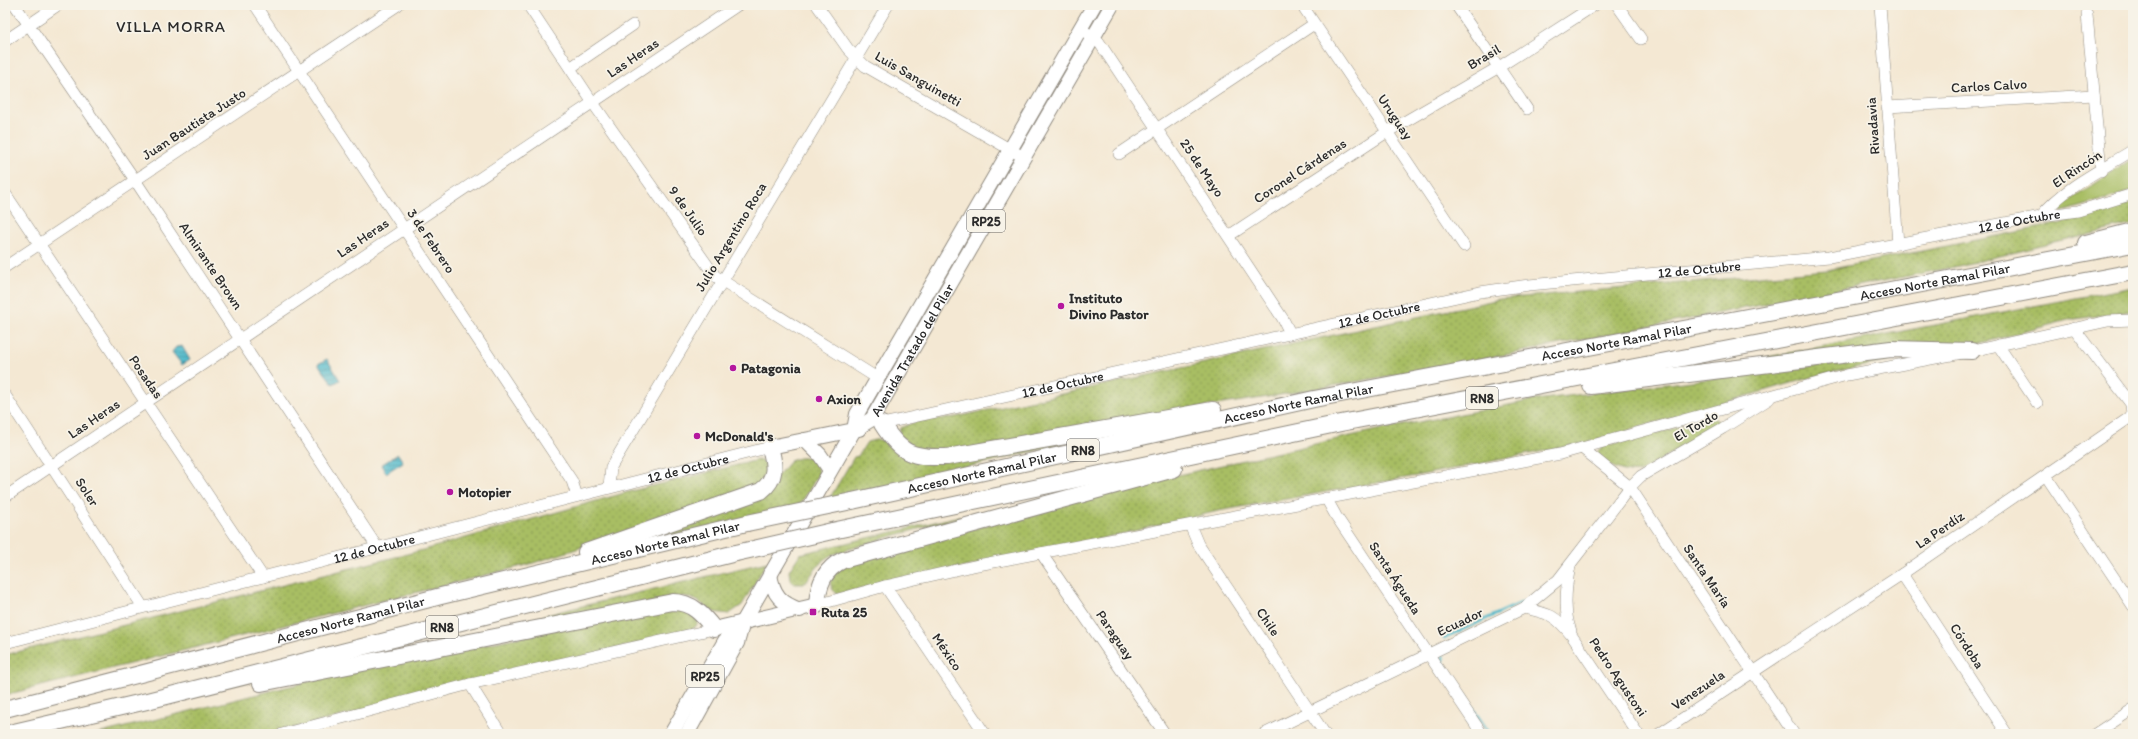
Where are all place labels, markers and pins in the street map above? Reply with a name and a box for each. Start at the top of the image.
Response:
place label: Instituto Divino Pastor [1069,290,1149,323]
marker: Instituto Divino Pastor [1056,301,1066,311]
place label: Patagonia [741,360,801,377]
marker: Patagonia [728,363,738,373]
place label: Axion [826,391,862,408]
marker: Axion [814,394,824,404]
place label: McDonald's [705,428,774,445]
marker: McDonald's [692,431,702,441]
place label: Motopier [458,484,512,501]
marker: Motopier [445,487,455,497]
place label: Ruta 25 [821,604,868,621]
marker: Ruta 25 [808,607,818,617]

